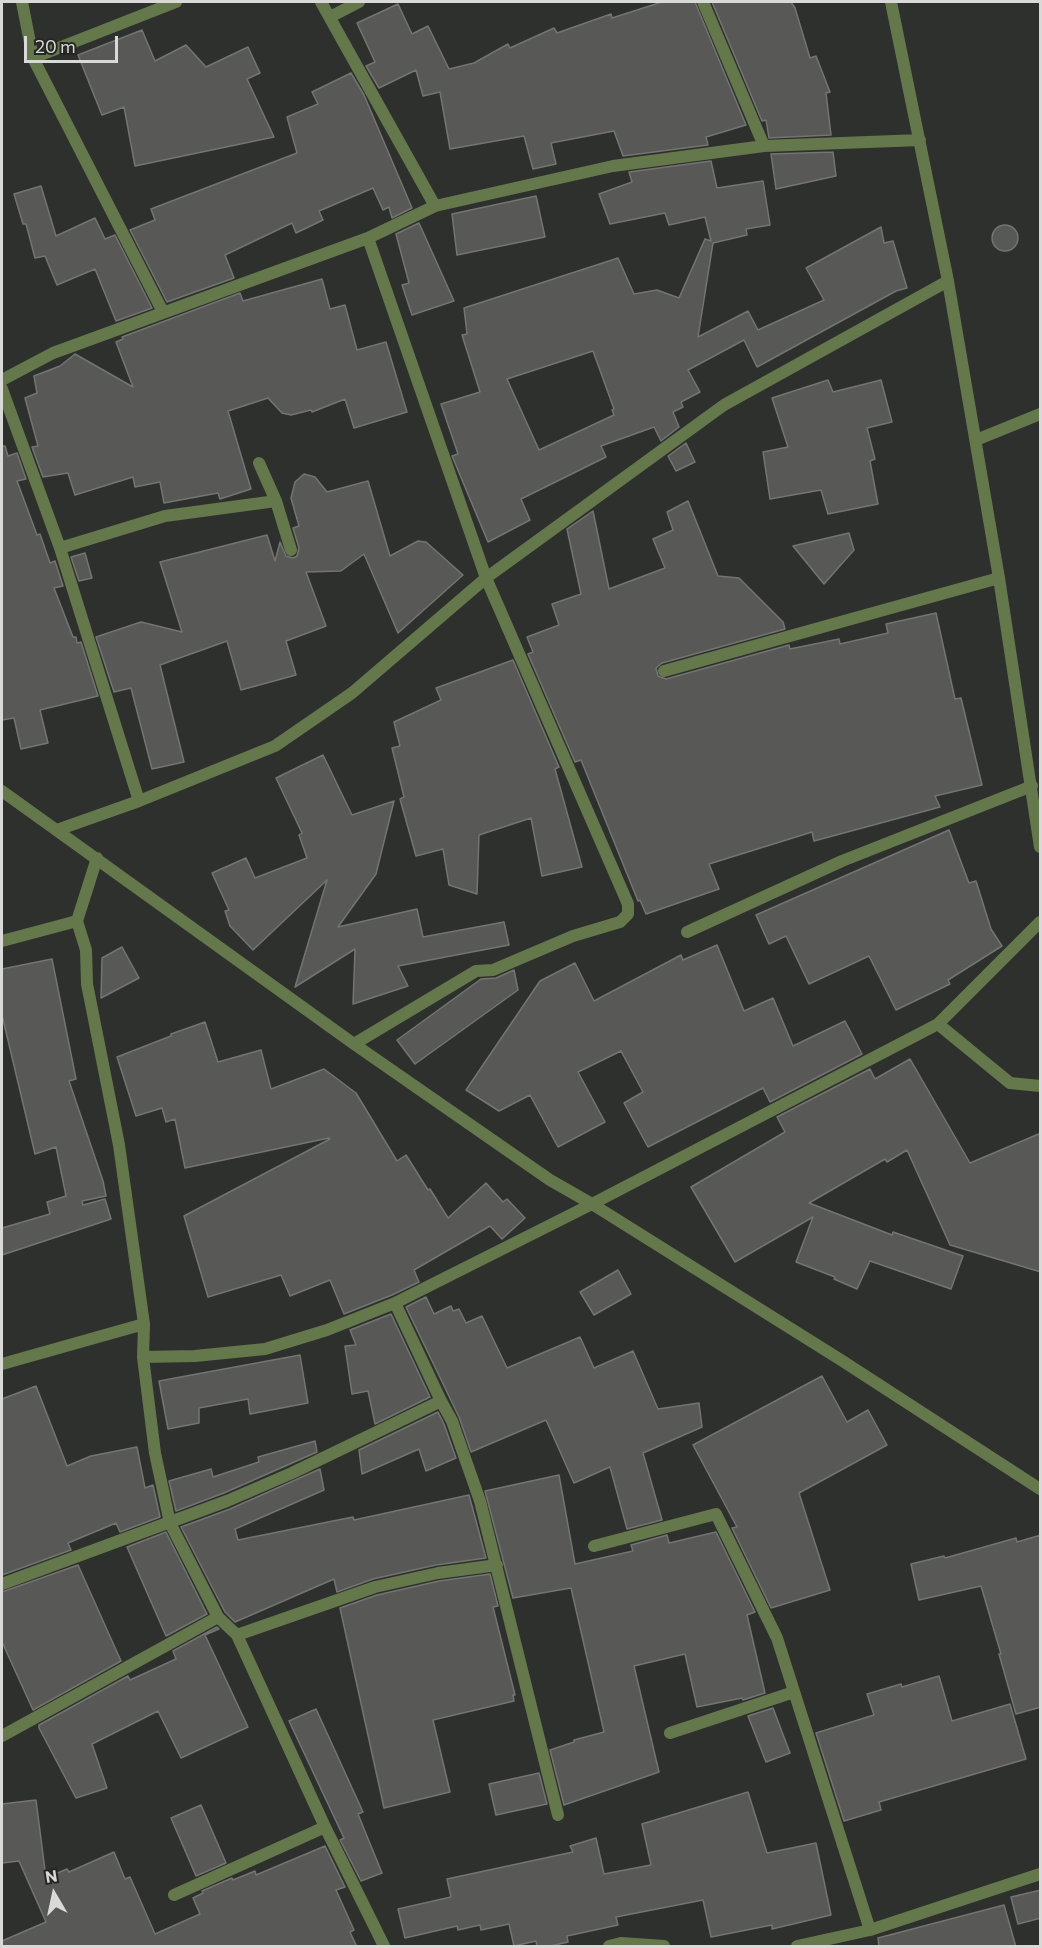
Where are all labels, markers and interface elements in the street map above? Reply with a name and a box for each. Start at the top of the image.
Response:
scale bar [27,24,122,62]
text: 20 m [35,35,76,57]
north arrow [24,1864,84,1924]
text: N [44,1865,59,1886]

